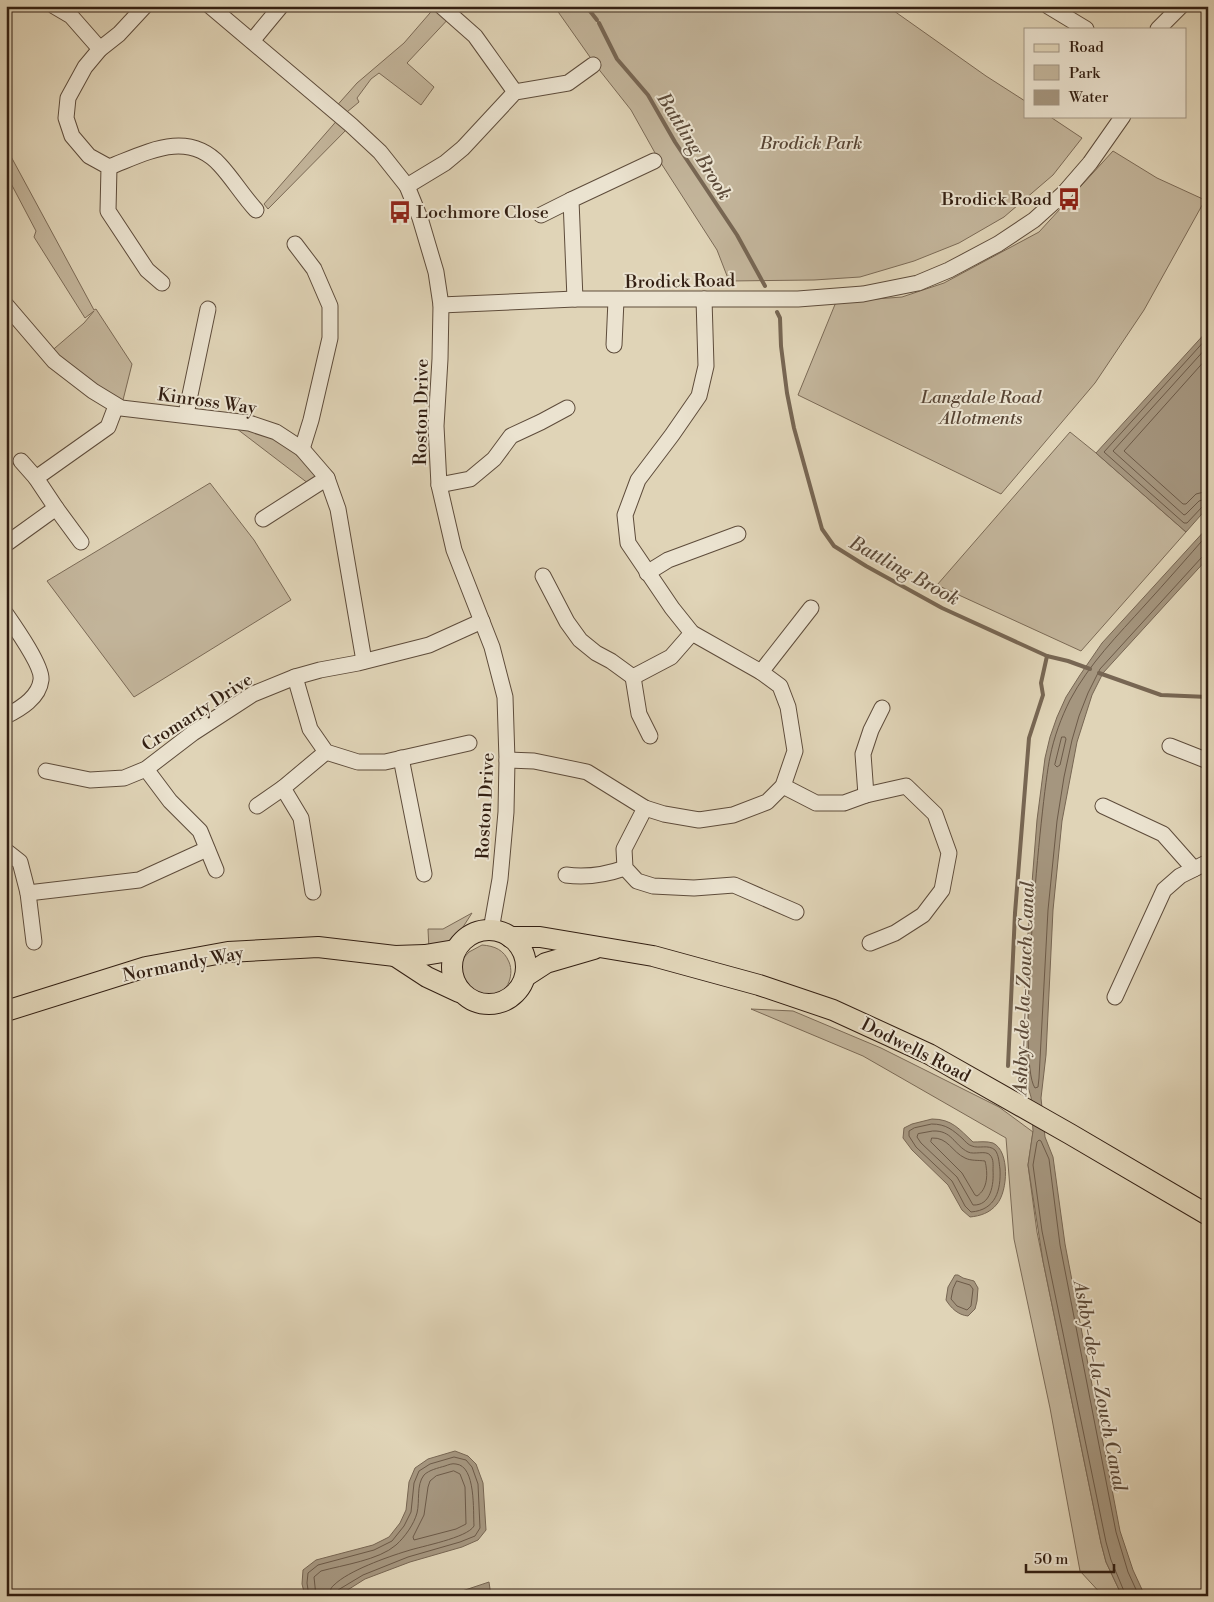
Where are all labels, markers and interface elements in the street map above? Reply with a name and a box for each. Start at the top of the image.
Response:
legend [1024,28,1186,118]
text: Road [1069,38,1104,57]
text: Park [1069,64,1101,83]
water label: Battling Brook [651,87,737,205]
text: Water [1068,88,1109,107]
park label: Brodick Park [759,132,862,155]
bus stop icon: Brodick Road [1056,186,1082,212]
place label: Brodick Road [941,188,1053,211]
bus stop icon: Lochmore Close [387,199,413,225]
place label: Lochmore Close [416,201,549,224]
street label: Brodick Road [624,269,736,294]
street label: Roston Drive [409,358,434,466]
street label: Kinross Way [156,383,258,420]
park label: Langdale Road Allotments [920,386,1042,430]
water label: Battling Brook [844,530,964,611]
street label: Cromarty Drive [137,668,257,757]
street label: Roston Drive [471,752,500,860]
water label: Ashby-de-la-Zouch Canal [1008,881,1040,1097]
street label: Normandy Way [121,941,246,987]
street label: Dodwells Road [857,1013,975,1088]
water label: Ashby-de-la-Zouch Canal [1067,1277,1132,1494]
scale bar [1026,1542,1114,1574]
text: 50 m [1034,1550,1068,1569]

